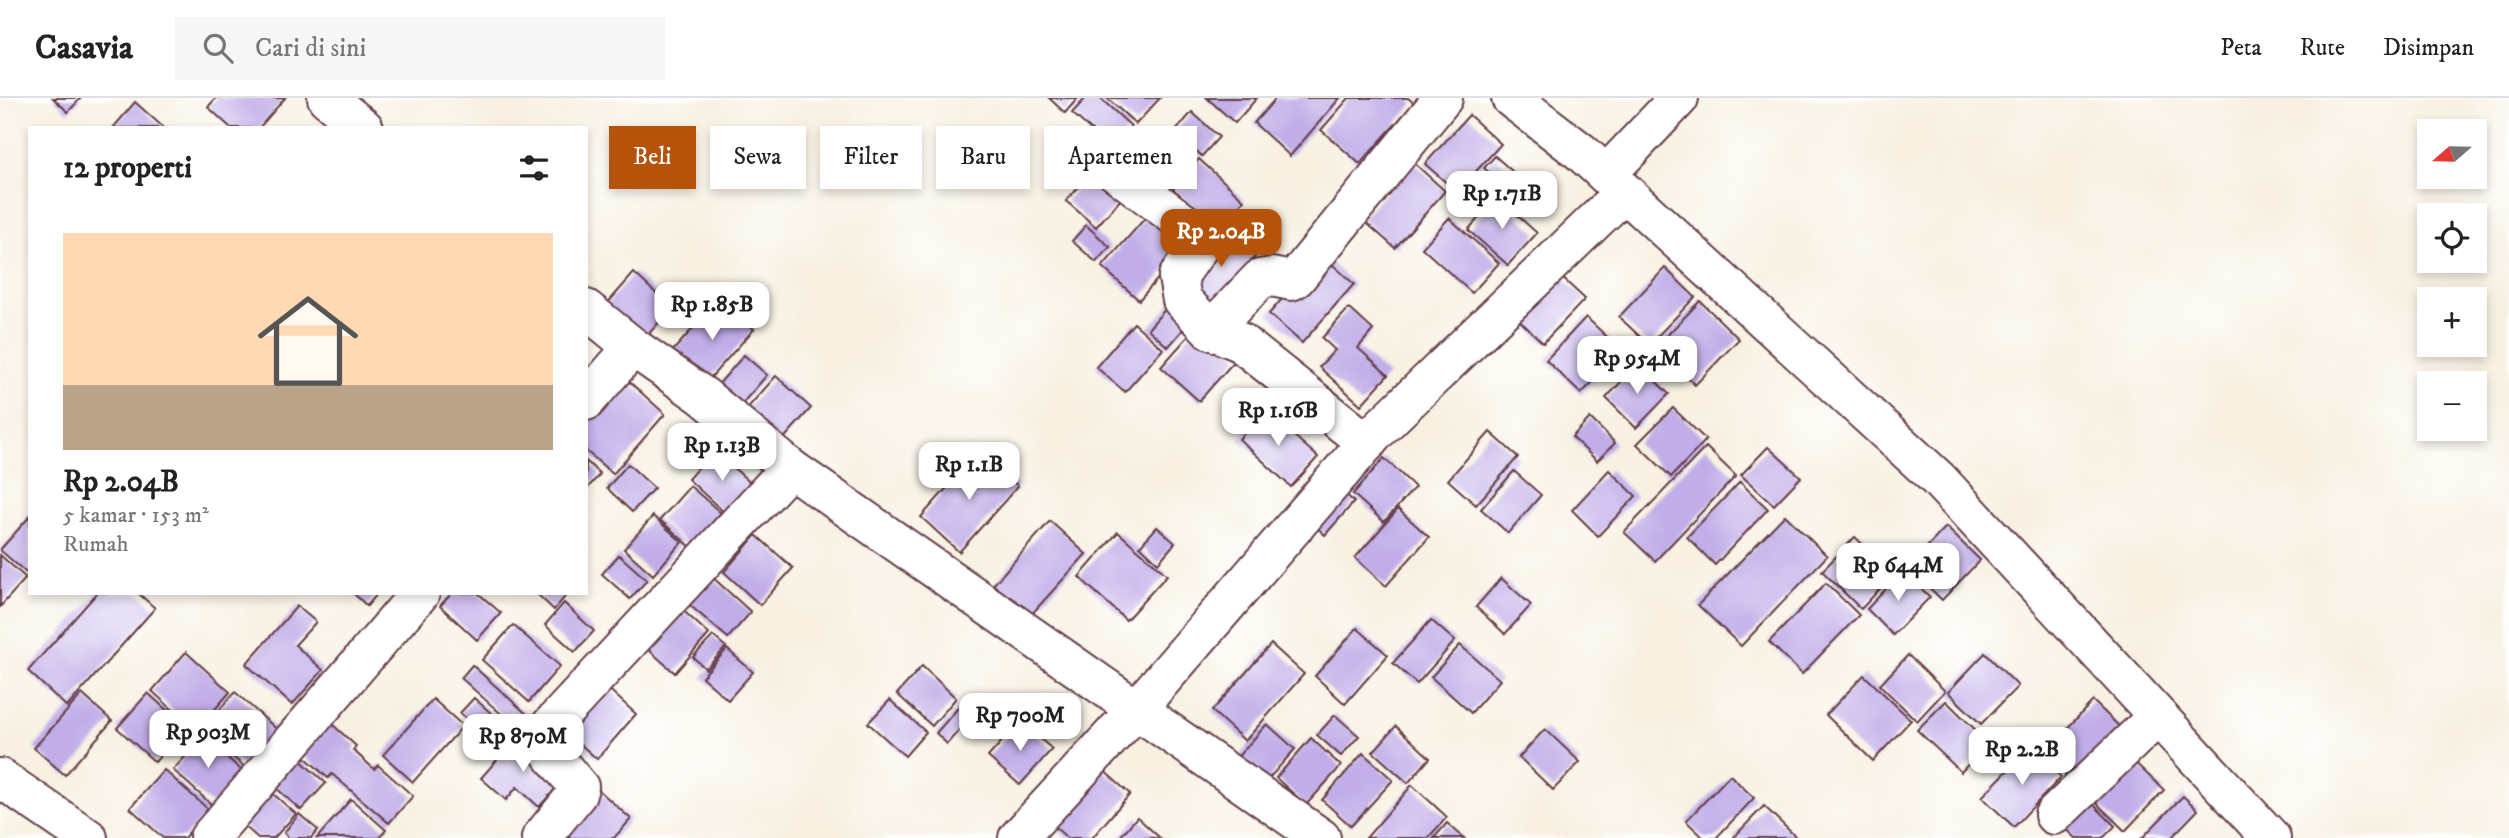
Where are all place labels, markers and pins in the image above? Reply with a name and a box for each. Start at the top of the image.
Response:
pin: Rp 1.71B [1430,172,1574,231]
pin: Rp 2.04B [1149,209,1293,269]
pin: Rp 1.85B [640,282,784,342]
pin: Rp 954M [1572,336,1702,396]
pin: Rp 1.16B [1206,388,1350,448]
pin: Rp 1.13B [650,424,794,483]
pin: Rp 1.1B [904,442,1034,502]
pin: Rp 644M [1833,544,1963,603]
pin: Rp 700M [955,694,1085,753]
pin: Rp 903M [143,710,273,770]
pin: Rp 870M [458,714,588,774]
pin: Rp 2.2B [1957,728,2087,787]

